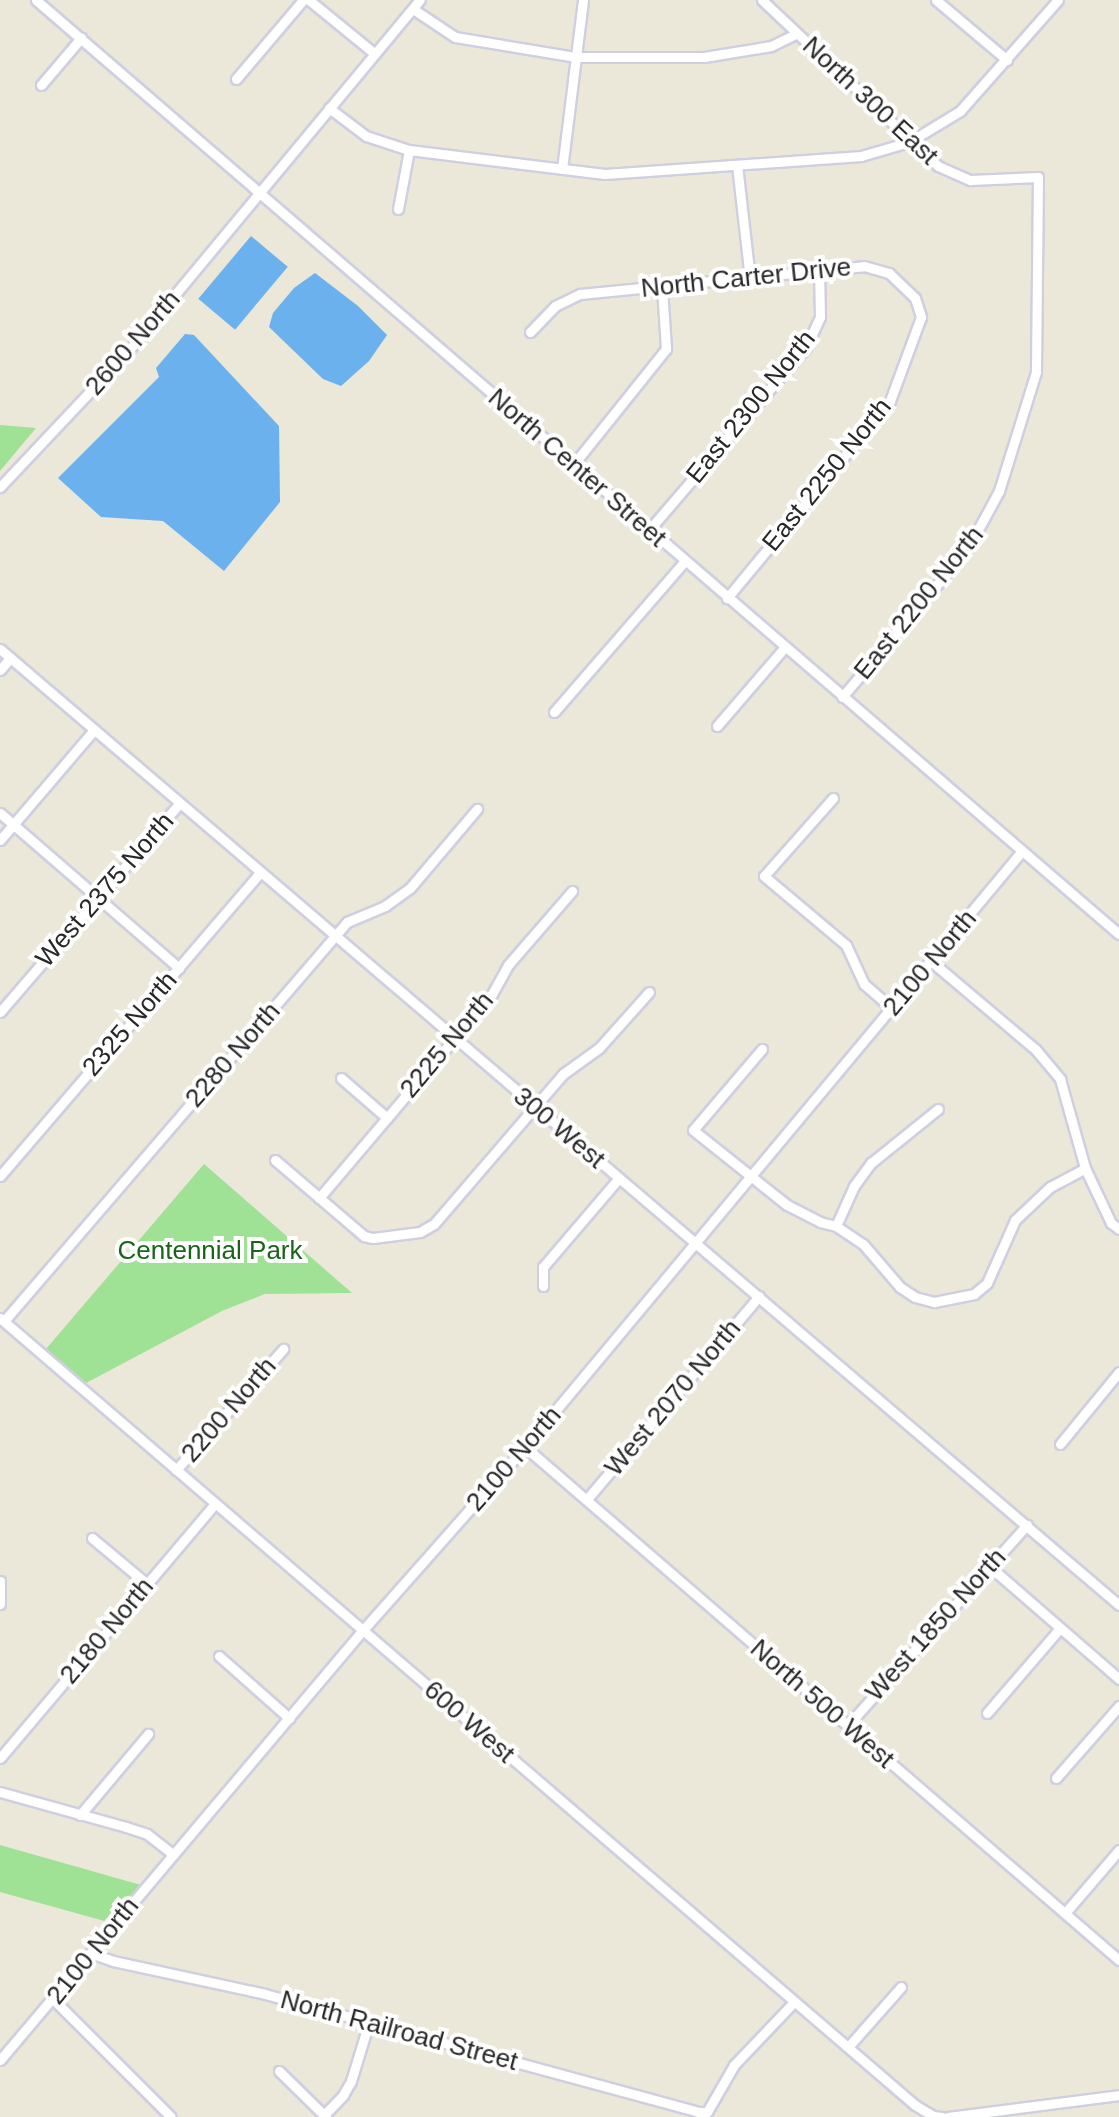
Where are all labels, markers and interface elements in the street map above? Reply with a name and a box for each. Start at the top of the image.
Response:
street label: North 300 East [796,30,944,172]
street label: North Carter Drive [639,251,853,305]
street label: 2600 North [79,284,187,402]
street label: East 2300 North [680,324,822,490]
street label: North Center Street [482,382,672,554]
street label: East 2250 North [756,392,898,558]
street label: East 2200 North [848,520,990,686]
street label: West 2375 North [29,806,181,974]
street label: 2100 North [877,904,983,1022]
street label: 2325 North [76,965,184,1083]
street label: 2225 North [394,986,500,1104]
street label: 2280 North [179,996,287,1114]
street label: 300 West [507,1081,611,1175]
park label: Centennial Park [118,1235,302,1267]
street label: West 2070 North [599,1313,747,1483]
street label: 2200 North [175,1351,283,1469]
street label: 2100 North [460,1400,568,1518]
street label: West 1850 North [859,1542,1013,1708]
street label: 2180 North [54,1572,160,1690]
street label: North 500 West [744,1633,900,1775]
street label: 600 West [417,1674,521,1770]
street label: 2100 North [40,1891,146,2011]
street label: North Railroad Street [277,1984,521,2078]

